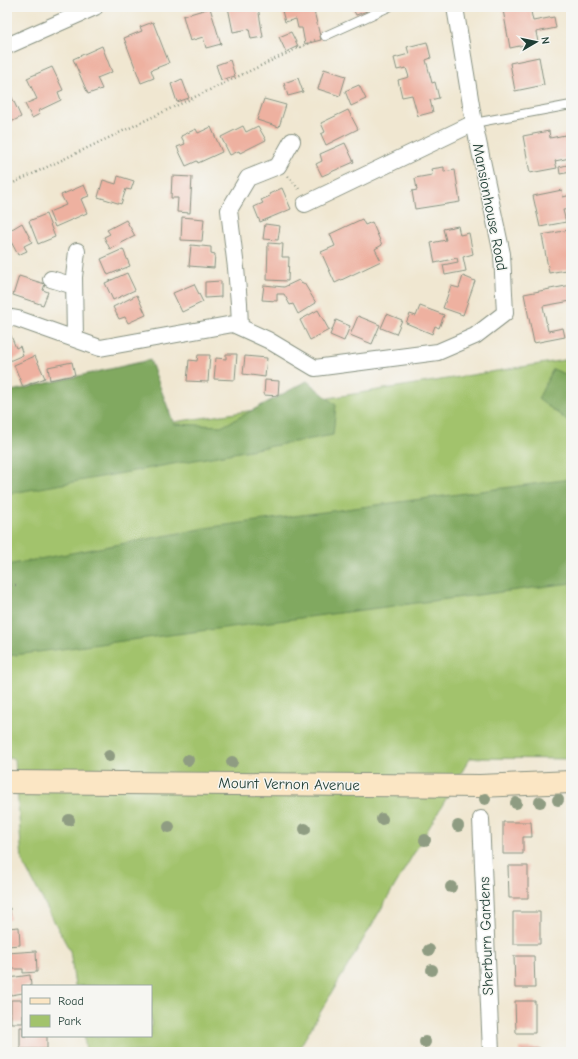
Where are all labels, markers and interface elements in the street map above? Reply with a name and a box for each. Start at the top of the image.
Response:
north arrow [516,22,556,62]
text: N [538,36,552,45]
street label: Mansionhouse Road [469,142,511,272]
street label: Mount Vernon Avenue [218,774,360,794]
street label: Sherburn Gardens [475,876,497,996]
legend [22,985,152,1037]
text: Road [58,994,84,1008]
text: Park [58,1014,81,1028]

